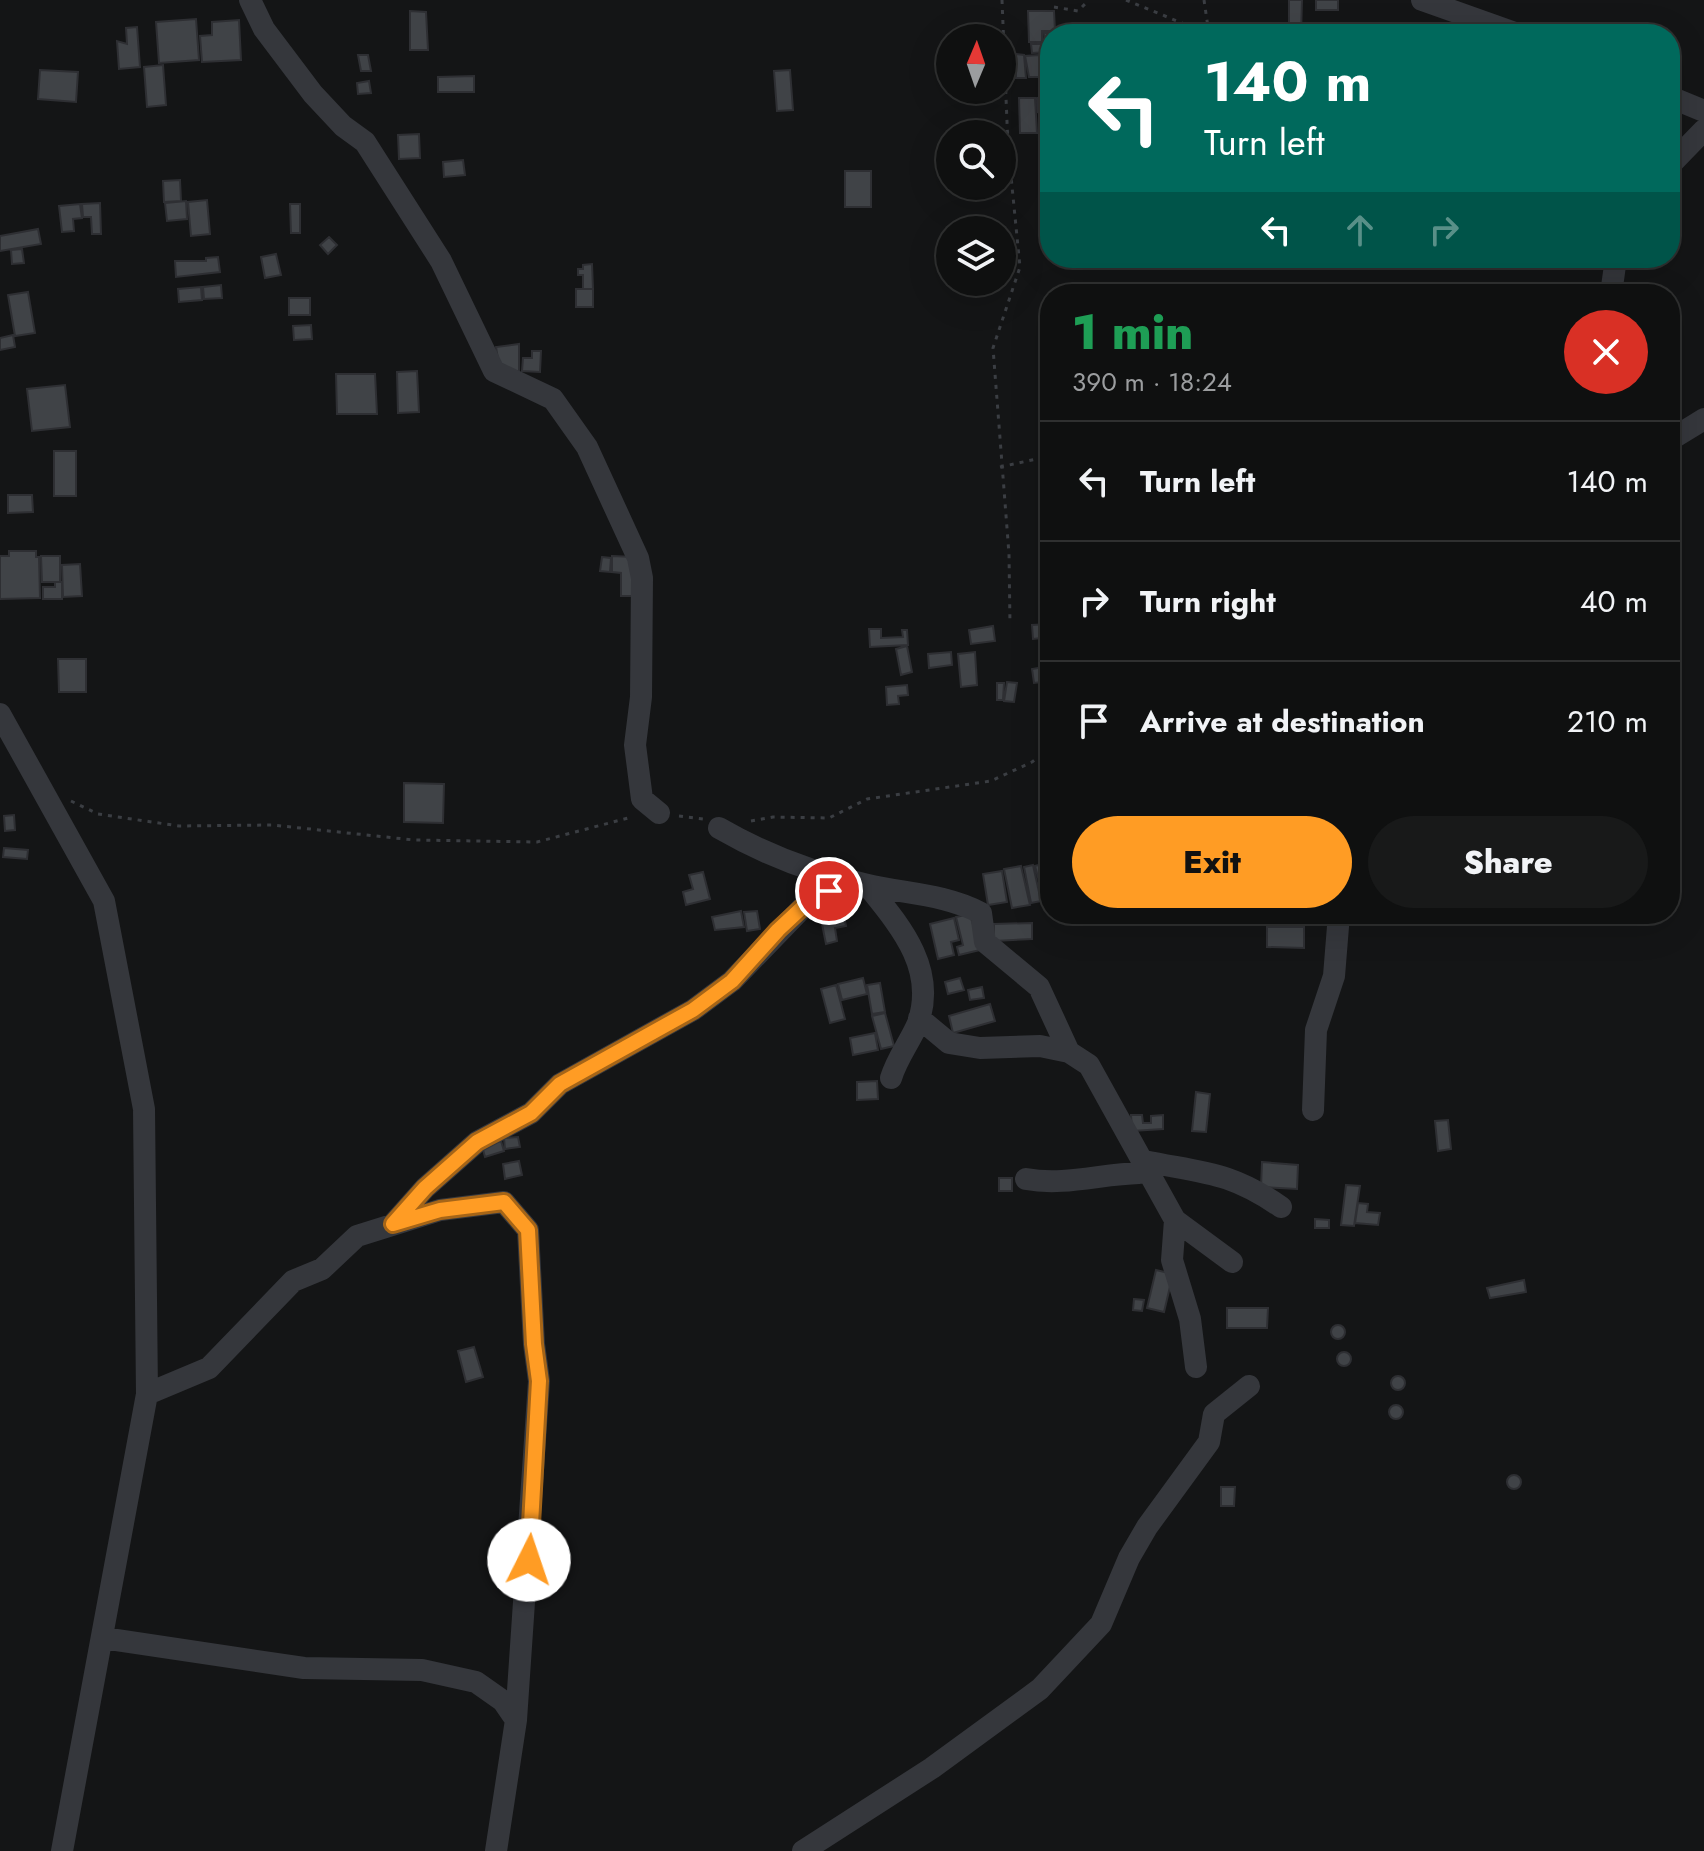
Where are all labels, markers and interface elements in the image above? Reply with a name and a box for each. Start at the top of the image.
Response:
north arrow [936,24,1016,104]
map controls [936,24,1016,296]
text: 140 m [1204,41,1371,122]
icon: left [1072,56,1176,160]
text: Turn left [1204,116,1325,168]
button: search [936,120,1016,200]
icon: left [1254,208,1298,252]
icon: ahead [1338,208,1382,252]
icon: right [1422,208,1466,252]
button: layers [936,216,1016,296]
text: 1 min [1072,298,1193,367]
button: close [1564,310,1648,394]
text: 390 m · 18:24 [1072,363,1232,401]
icon: left [1072,459,1116,503]
text: Turn left [1140,460,1255,503]
text: 140 m [1567,460,1648,503]
icon: right [1072,579,1116,623]
text: Turn right [1140,580,1276,623]
text: 40 m [1580,580,1648,623]
icon: arrive [1072,699,1116,743]
text: Arrive at destination [1140,700,1425,743]
text: 210 m [1567,700,1648,743]
button: Exit [1072,816,1352,908]
button: Share [1368,816,1648,908]
pin [795,857,863,925]
icon: arrive [807,869,851,913]
position arrow [487,1518,571,1602]

